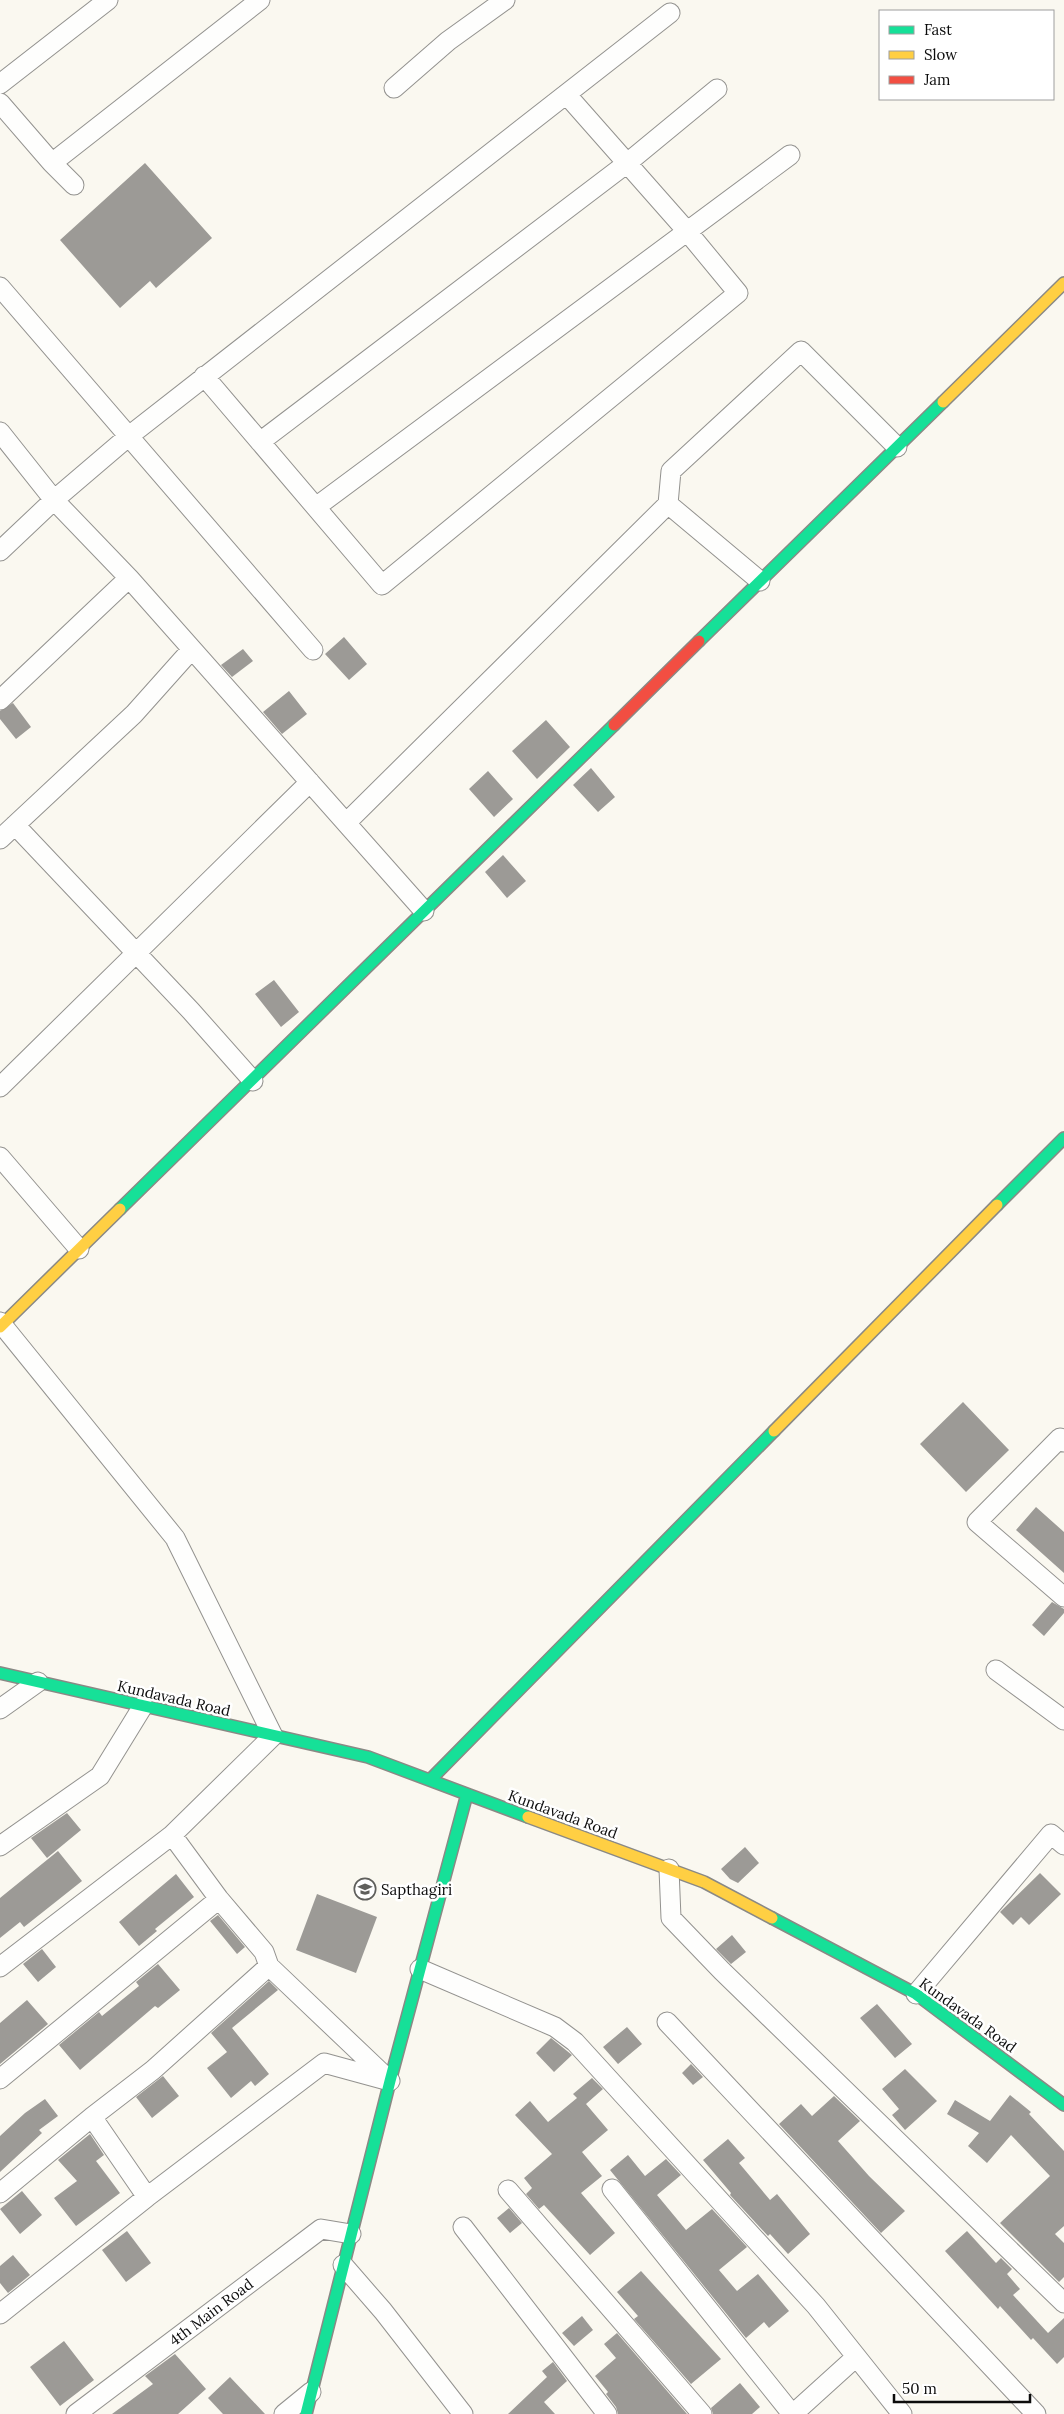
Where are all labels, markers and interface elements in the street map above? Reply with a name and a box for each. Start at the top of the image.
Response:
legend [879,10,1054,100]
text: Fast [924,20,952,39]
text: Slow [924,45,957,64]
text: Jam [923,70,951,89]
street label: Kundavada Road [116,1676,232,1720]
street label: Kundavada Road [506,1785,620,1843]
school or university icon: Sapthagiri [353,1877,377,1901]
place label: Sapthagiri [381,1880,452,1899]
street label: Kundavada Road [916,1973,1020,2057]
street label: 4th Main Road [165,2274,257,2350]
scale bar [894,2372,1030,2404]
text: 50 m [902,2379,937,2398]

